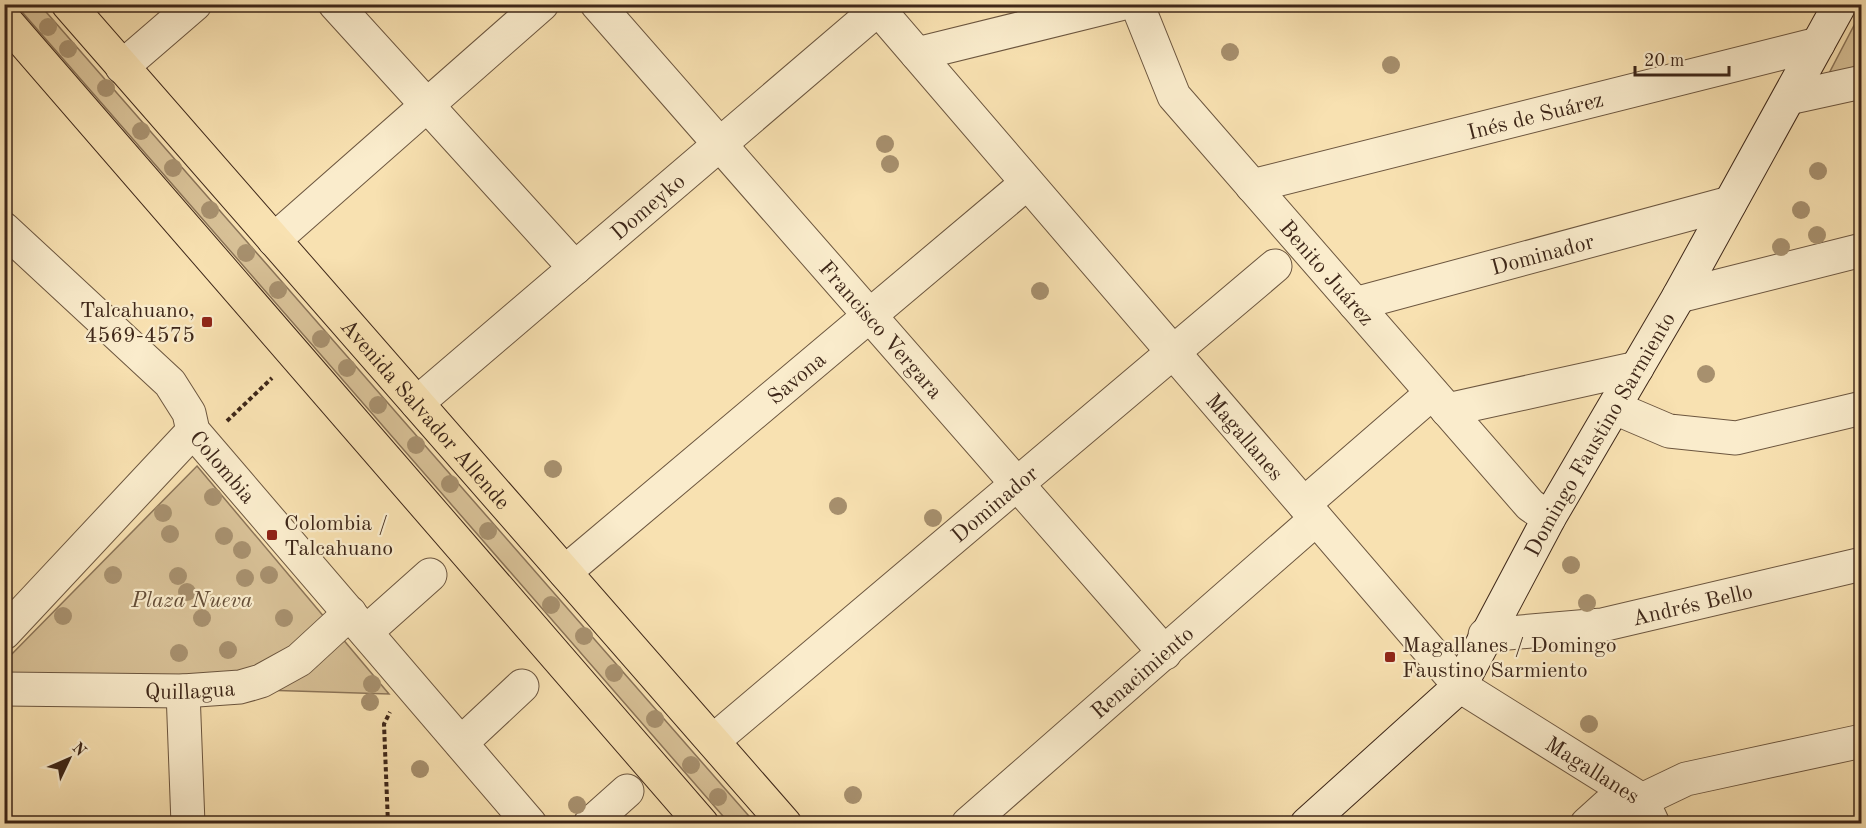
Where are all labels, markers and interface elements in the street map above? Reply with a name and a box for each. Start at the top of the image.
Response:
scale bar [1635,39,1730,77]
text: 20 m [1644,52,1684,70]
street label: Inés de Suárez [1465,89,1606,145]
street label: Domeyko [607,170,690,245]
street label: Benito Juárez [1275,217,1377,330]
street label: Dominador [1489,231,1597,280]
street label: Francisco Vergara [814,257,946,404]
place label: Talcahuano, 4569-4575 [80,300,195,347]
street label: Domingo Faustino Sarmiento [1522,309,1680,561]
marker: Talcahuano, 4569-4575 [200,315,214,329]
street label: Avenida Salvador Allende [336,315,513,514]
street label: Savona [764,349,831,409]
street label: Magallanes [1201,390,1287,485]
street label: Colombia [185,427,259,508]
street label: Dominador [948,462,1043,548]
place label: Colombia / Talcahuano [284,513,393,560]
marker: Colombia / Talcahuano [265,528,279,542]
street label: Andrés Bello [1630,581,1755,631]
park label: Plaza Nueva [130,590,253,612]
street label: Renacimiento [1088,623,1199,724]
place label: Magallanes / Domingo Faustino Sarmiento [1402,635,1617,682]
marker: Magallanes / Domingo Faustino Sarmiento [1383,650,1397,664]
street label: Quillagua [145,678,236,704]
north arrow [39,729,99,789]
street label: Magallanes [1541,733,1643,809]
text: N [68,740,89,760]

